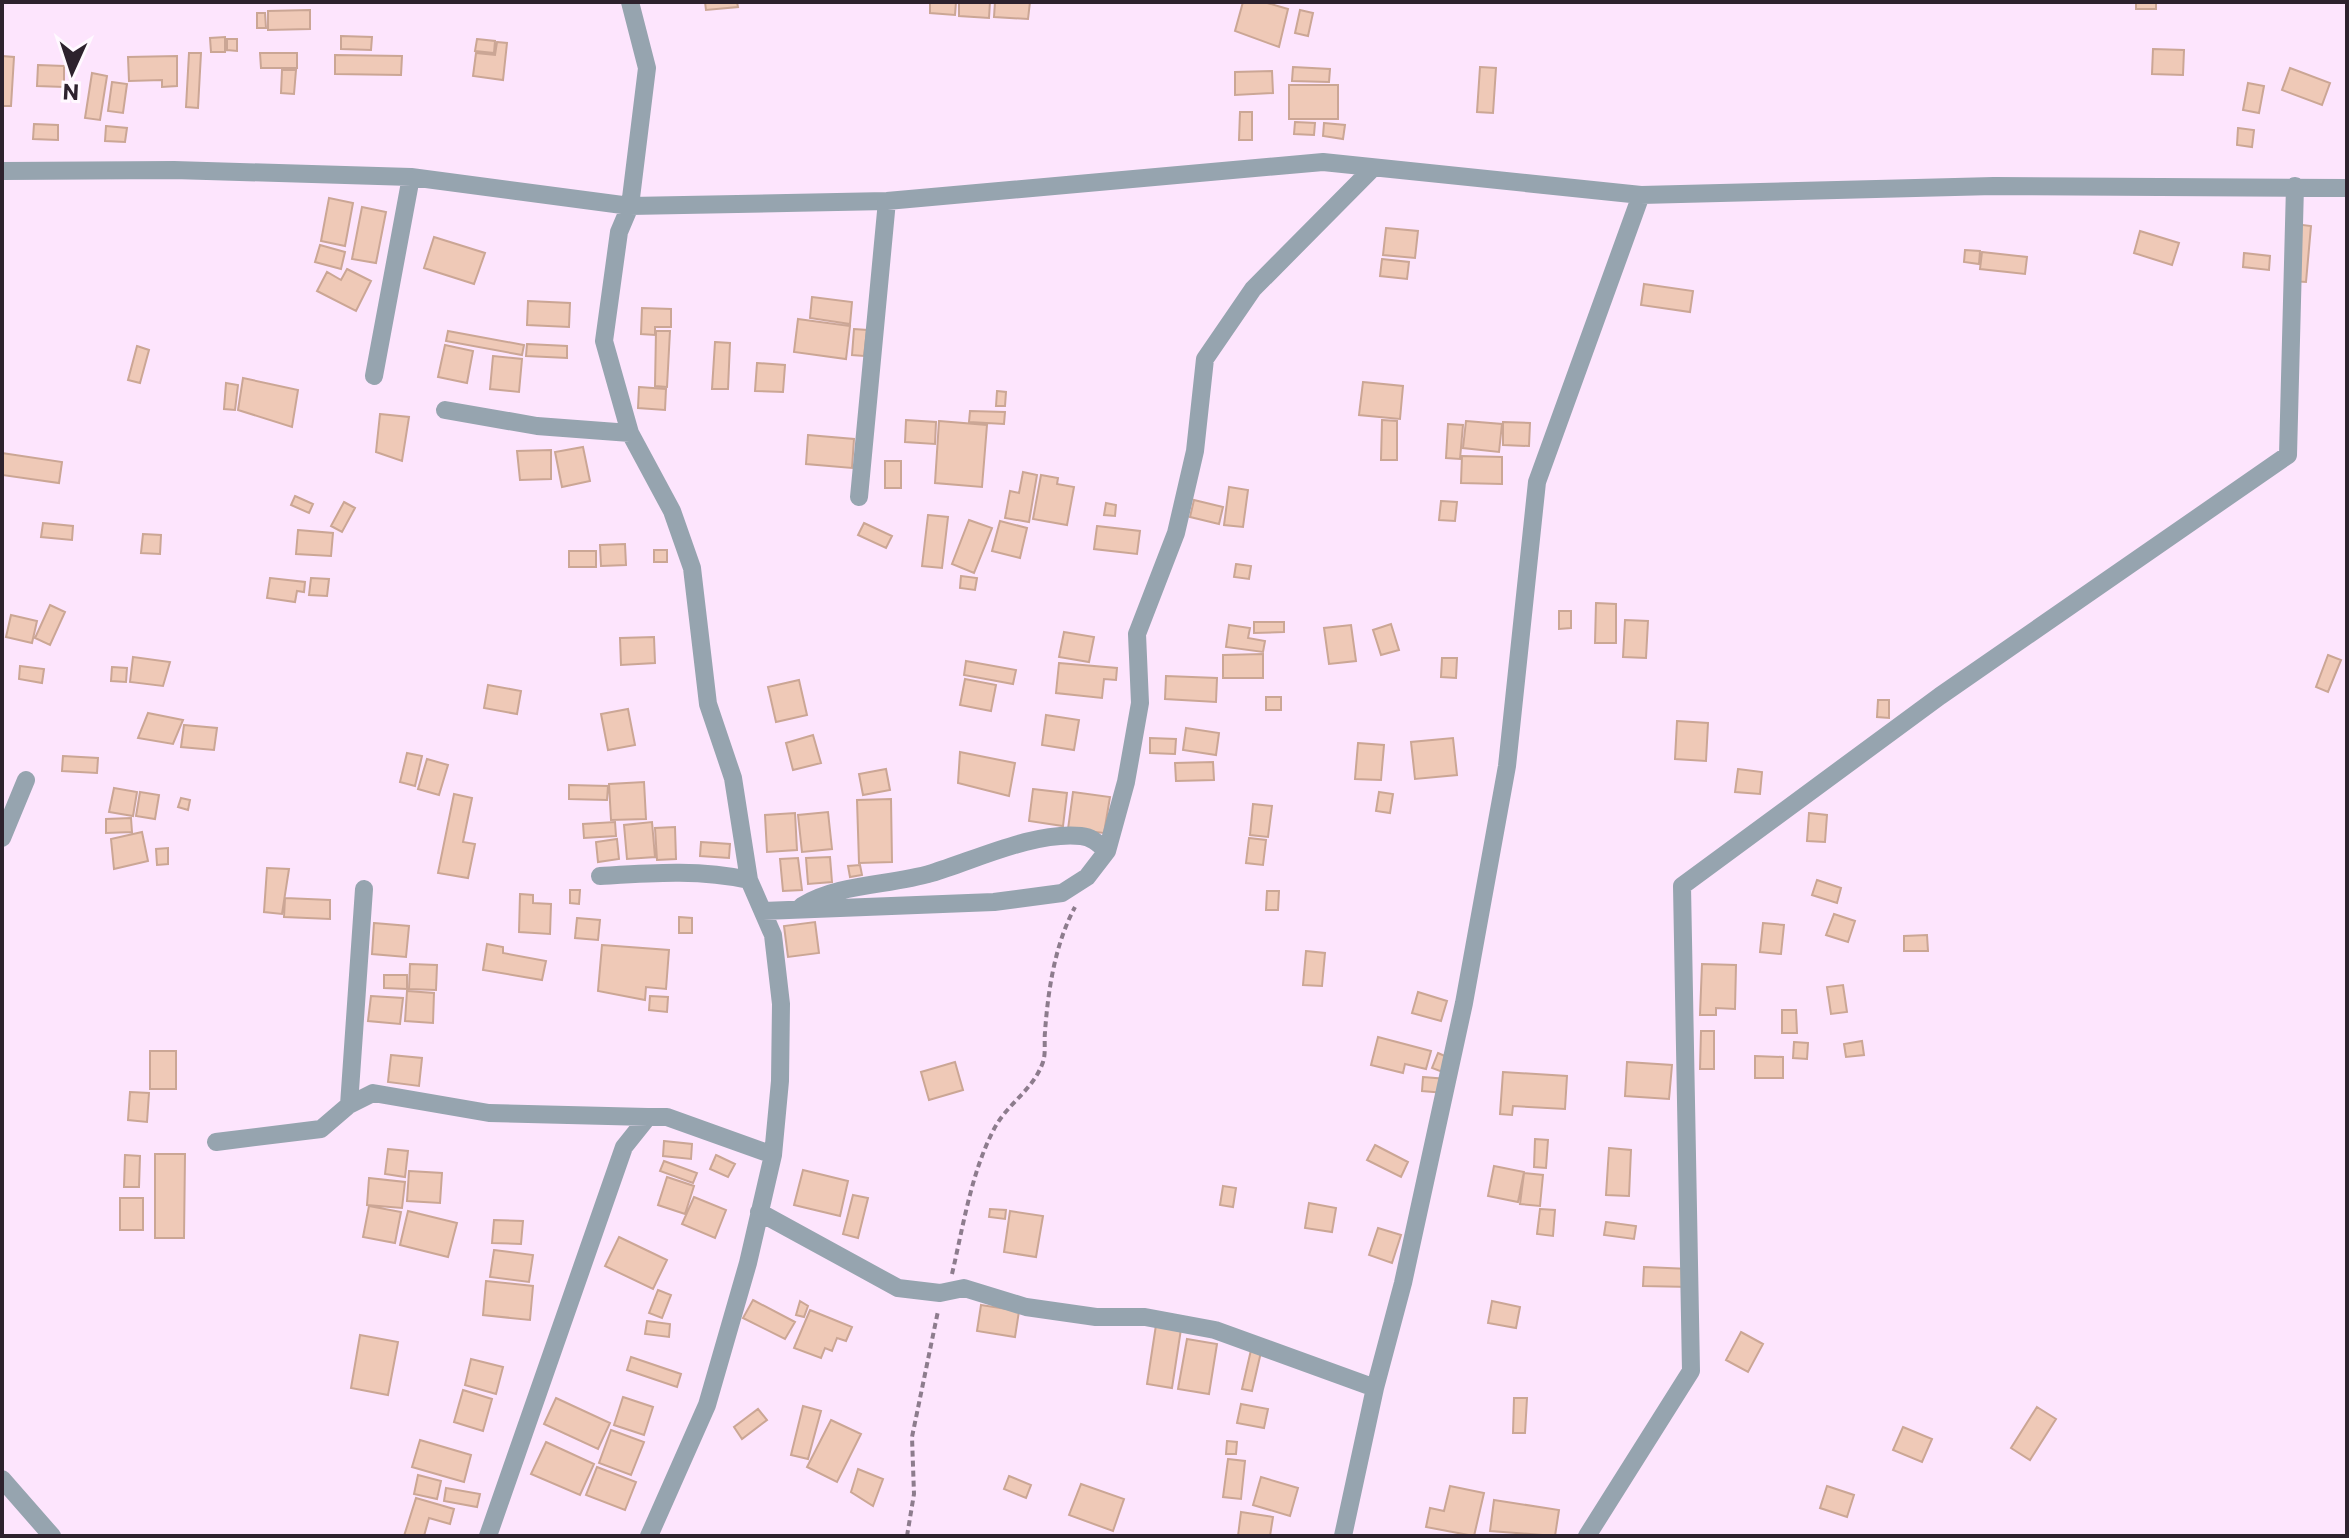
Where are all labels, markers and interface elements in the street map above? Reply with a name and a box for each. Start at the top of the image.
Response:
north arrow [32,32,112,112]
text: N [62,79,80,106]

